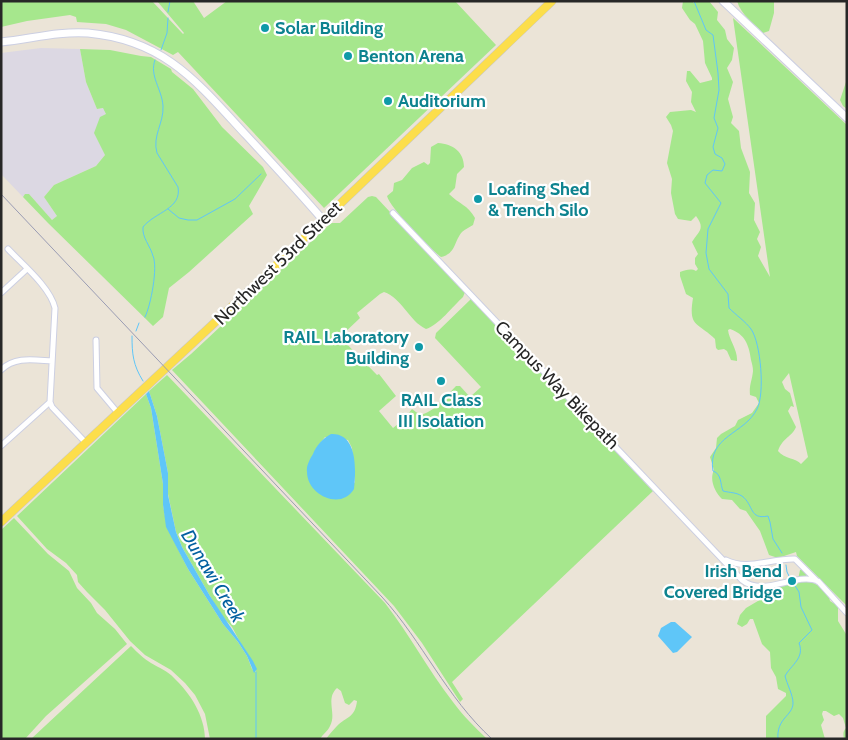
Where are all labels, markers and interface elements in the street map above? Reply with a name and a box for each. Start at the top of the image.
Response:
place label: Solar Building [275,17,383,39]
marker: Solar Building [259,22,271,34]
place label: Benton Arena [358,45,464,67]
marker: Benton Arena [342,50,354,62]
place label: Auditorium [398,90,486,112]
marker: Auditorium [382,95,394,107]
place label: Loafing Shed & Trench Silo [488,178,589,221]
marker: Loafing Shed & Trench Silo [472,193,484,205]
street label: Northwest 53rd Street [210,197,346,329]
street label: Campus Way Bikepath [490,316,624,454]
place label: RAIL Laboratory Building [283,326,409,369]
marker: RAIL Laboratory Building [413,341,425,353]
marker: RAIL Class III Isolation [435,375,447,387]
place label: RAIL Class III Isolation [398,389,484,432]
water label: Dunawi Creek [176,525,250,627]
place label: Irish Bend Covered Bridge [664,560,782,603]
marker: Irish Bend Covered Bridge [786,575,798,587]

